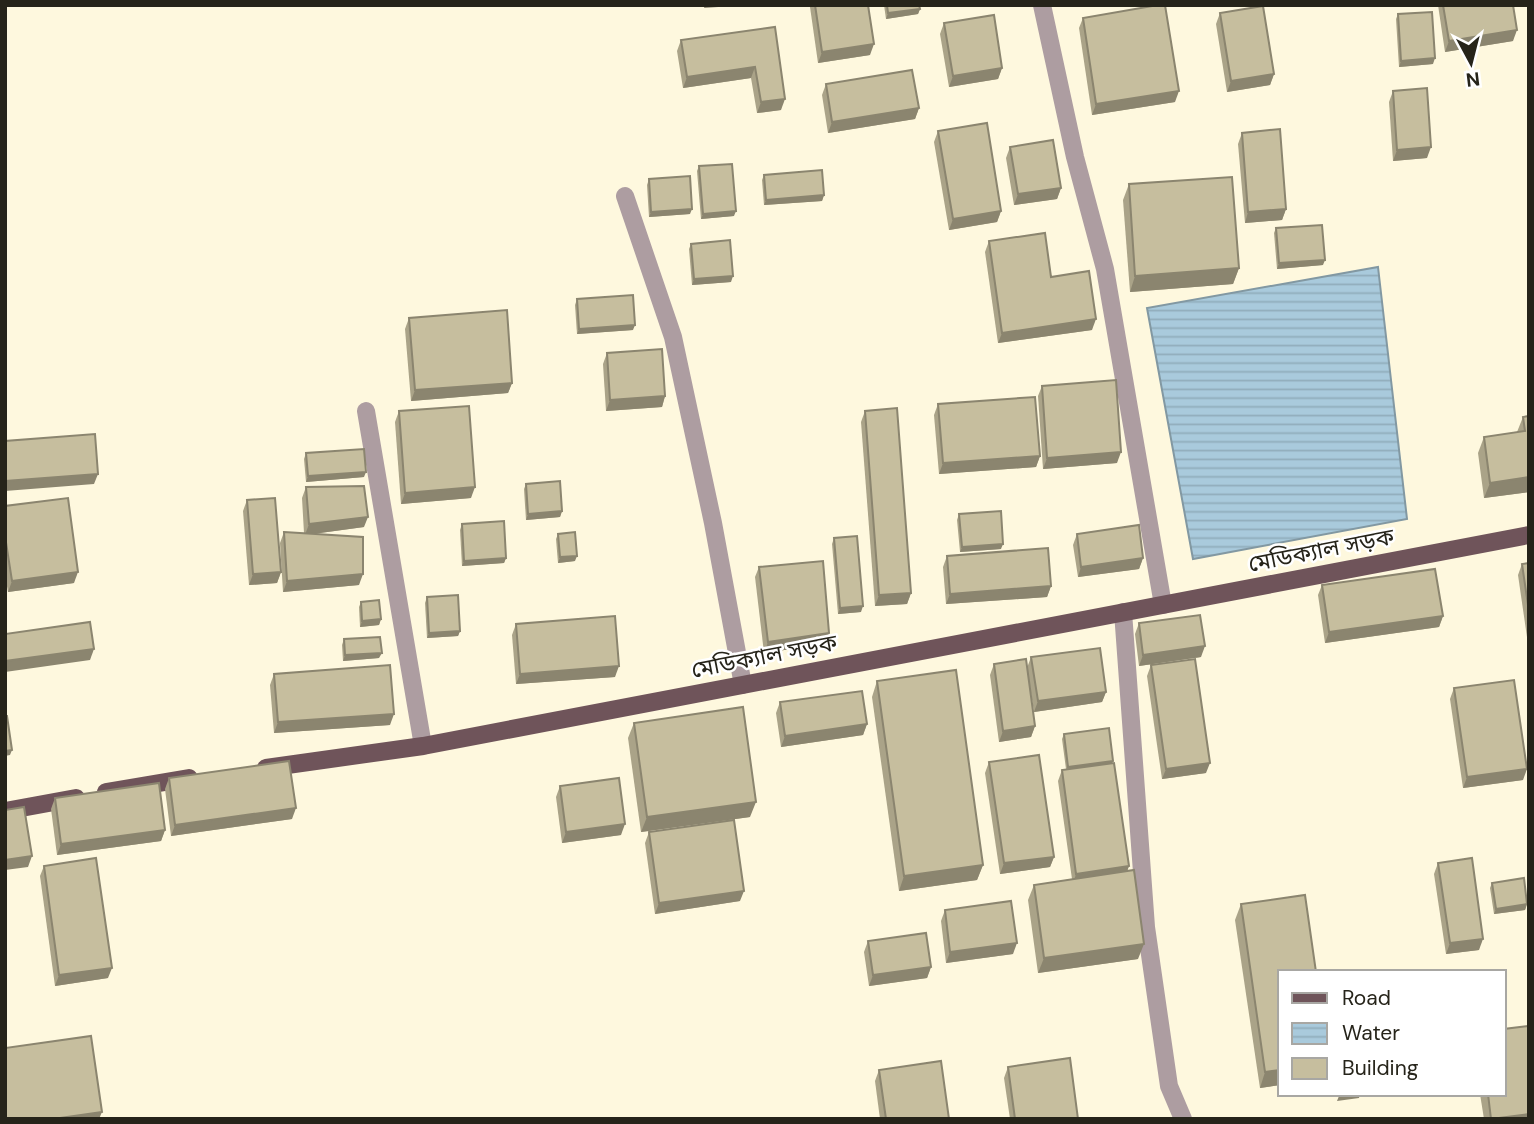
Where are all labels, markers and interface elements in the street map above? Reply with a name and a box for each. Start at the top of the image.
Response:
north arrow [1436,28,1506,98]
text: N [1465,66,1481,93]
street label: মেডিক্যাল সড়ক [1246,521,1397,579]
street label: মেডিক্যাল সড়ক [689,627,840,685]
legend [1278,970,1506,1096]
text: Road [1342,984,1391,1012]
text: Water [1342,1019,1400,1047]
text: Building [1342,1054,1419,1082]

